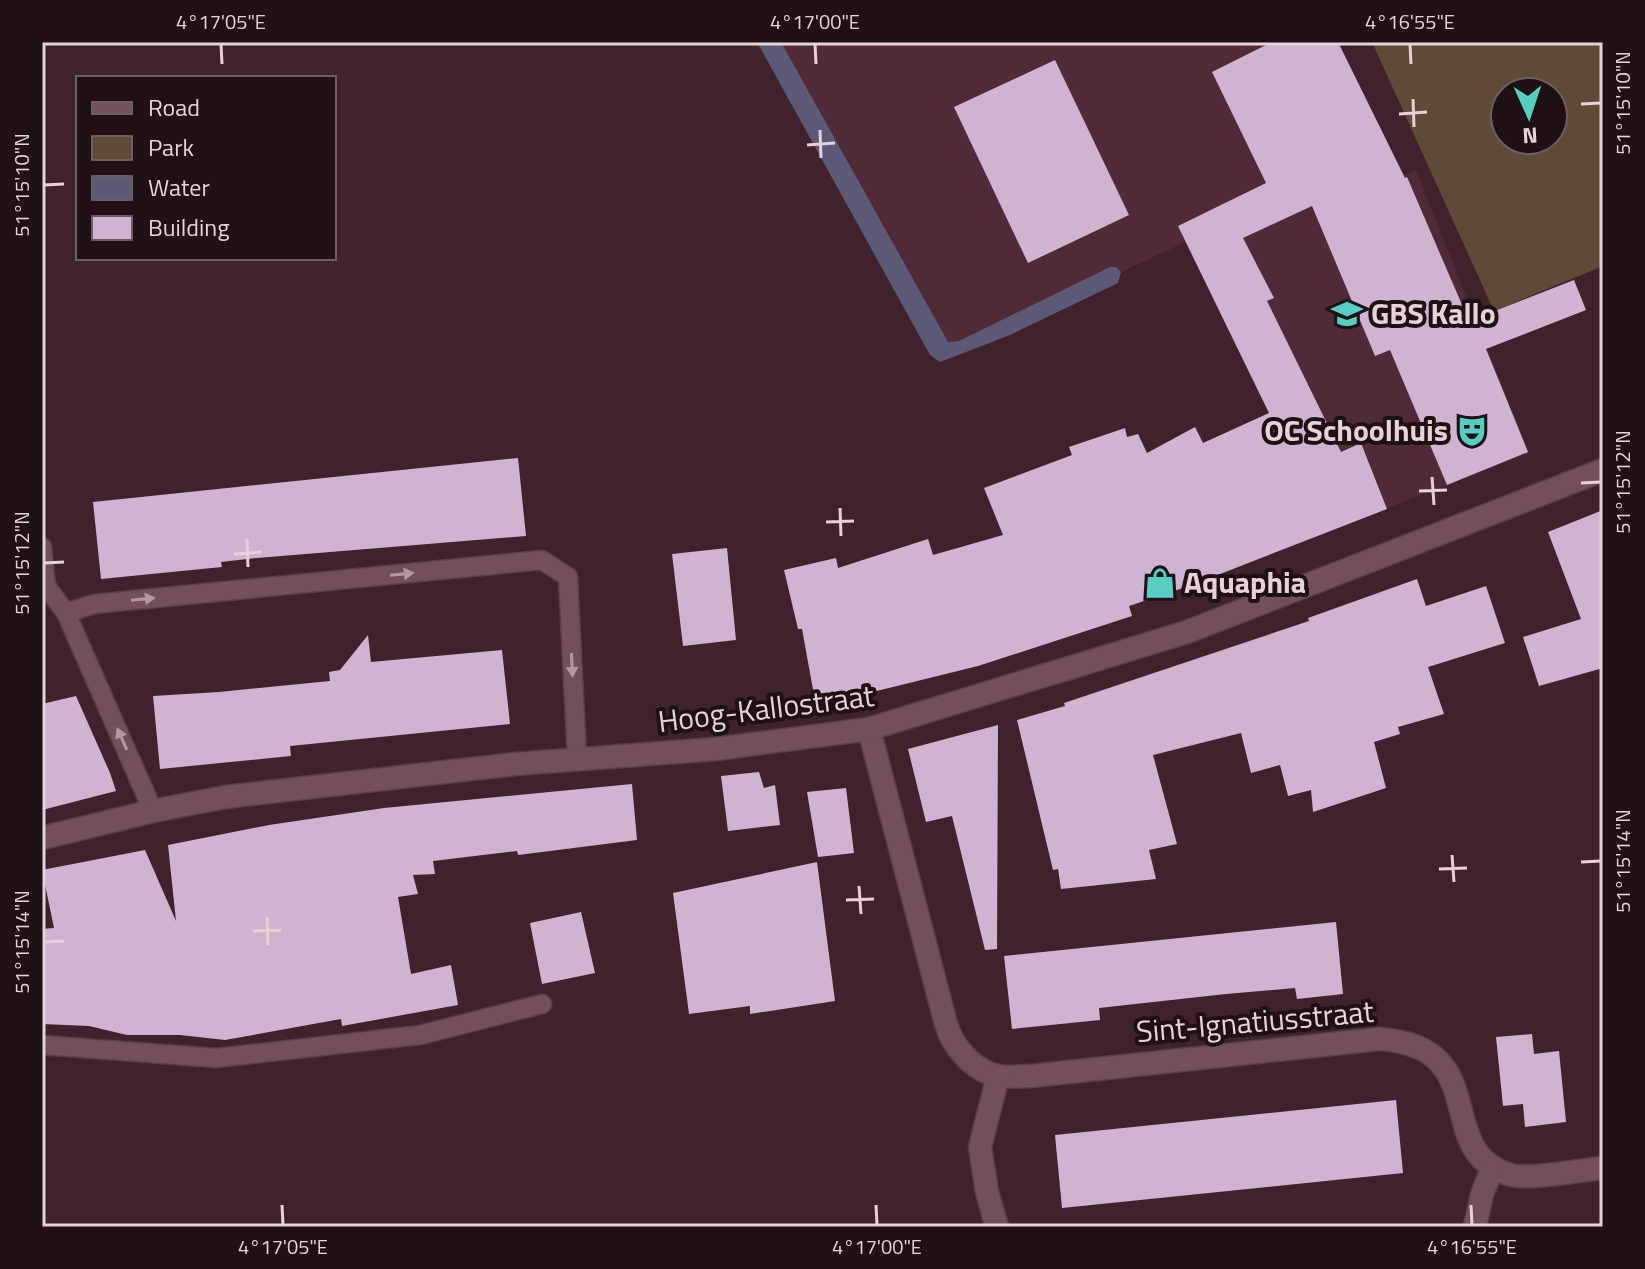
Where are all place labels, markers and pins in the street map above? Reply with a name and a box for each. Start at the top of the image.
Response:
place label: GBS Kallo [1371,290,1496,336]
school or university icon: GBS Kallo [1330,297,1364,331]
place label: OC Schoolhuis [1264,407,1448,453]
theatre icon: OC Schoolhuis [1455,414,1489,448]
place label: Aquaphia [1184,559,1306,605]
shop icon: Aquaphia [1143,566,1177,600]

